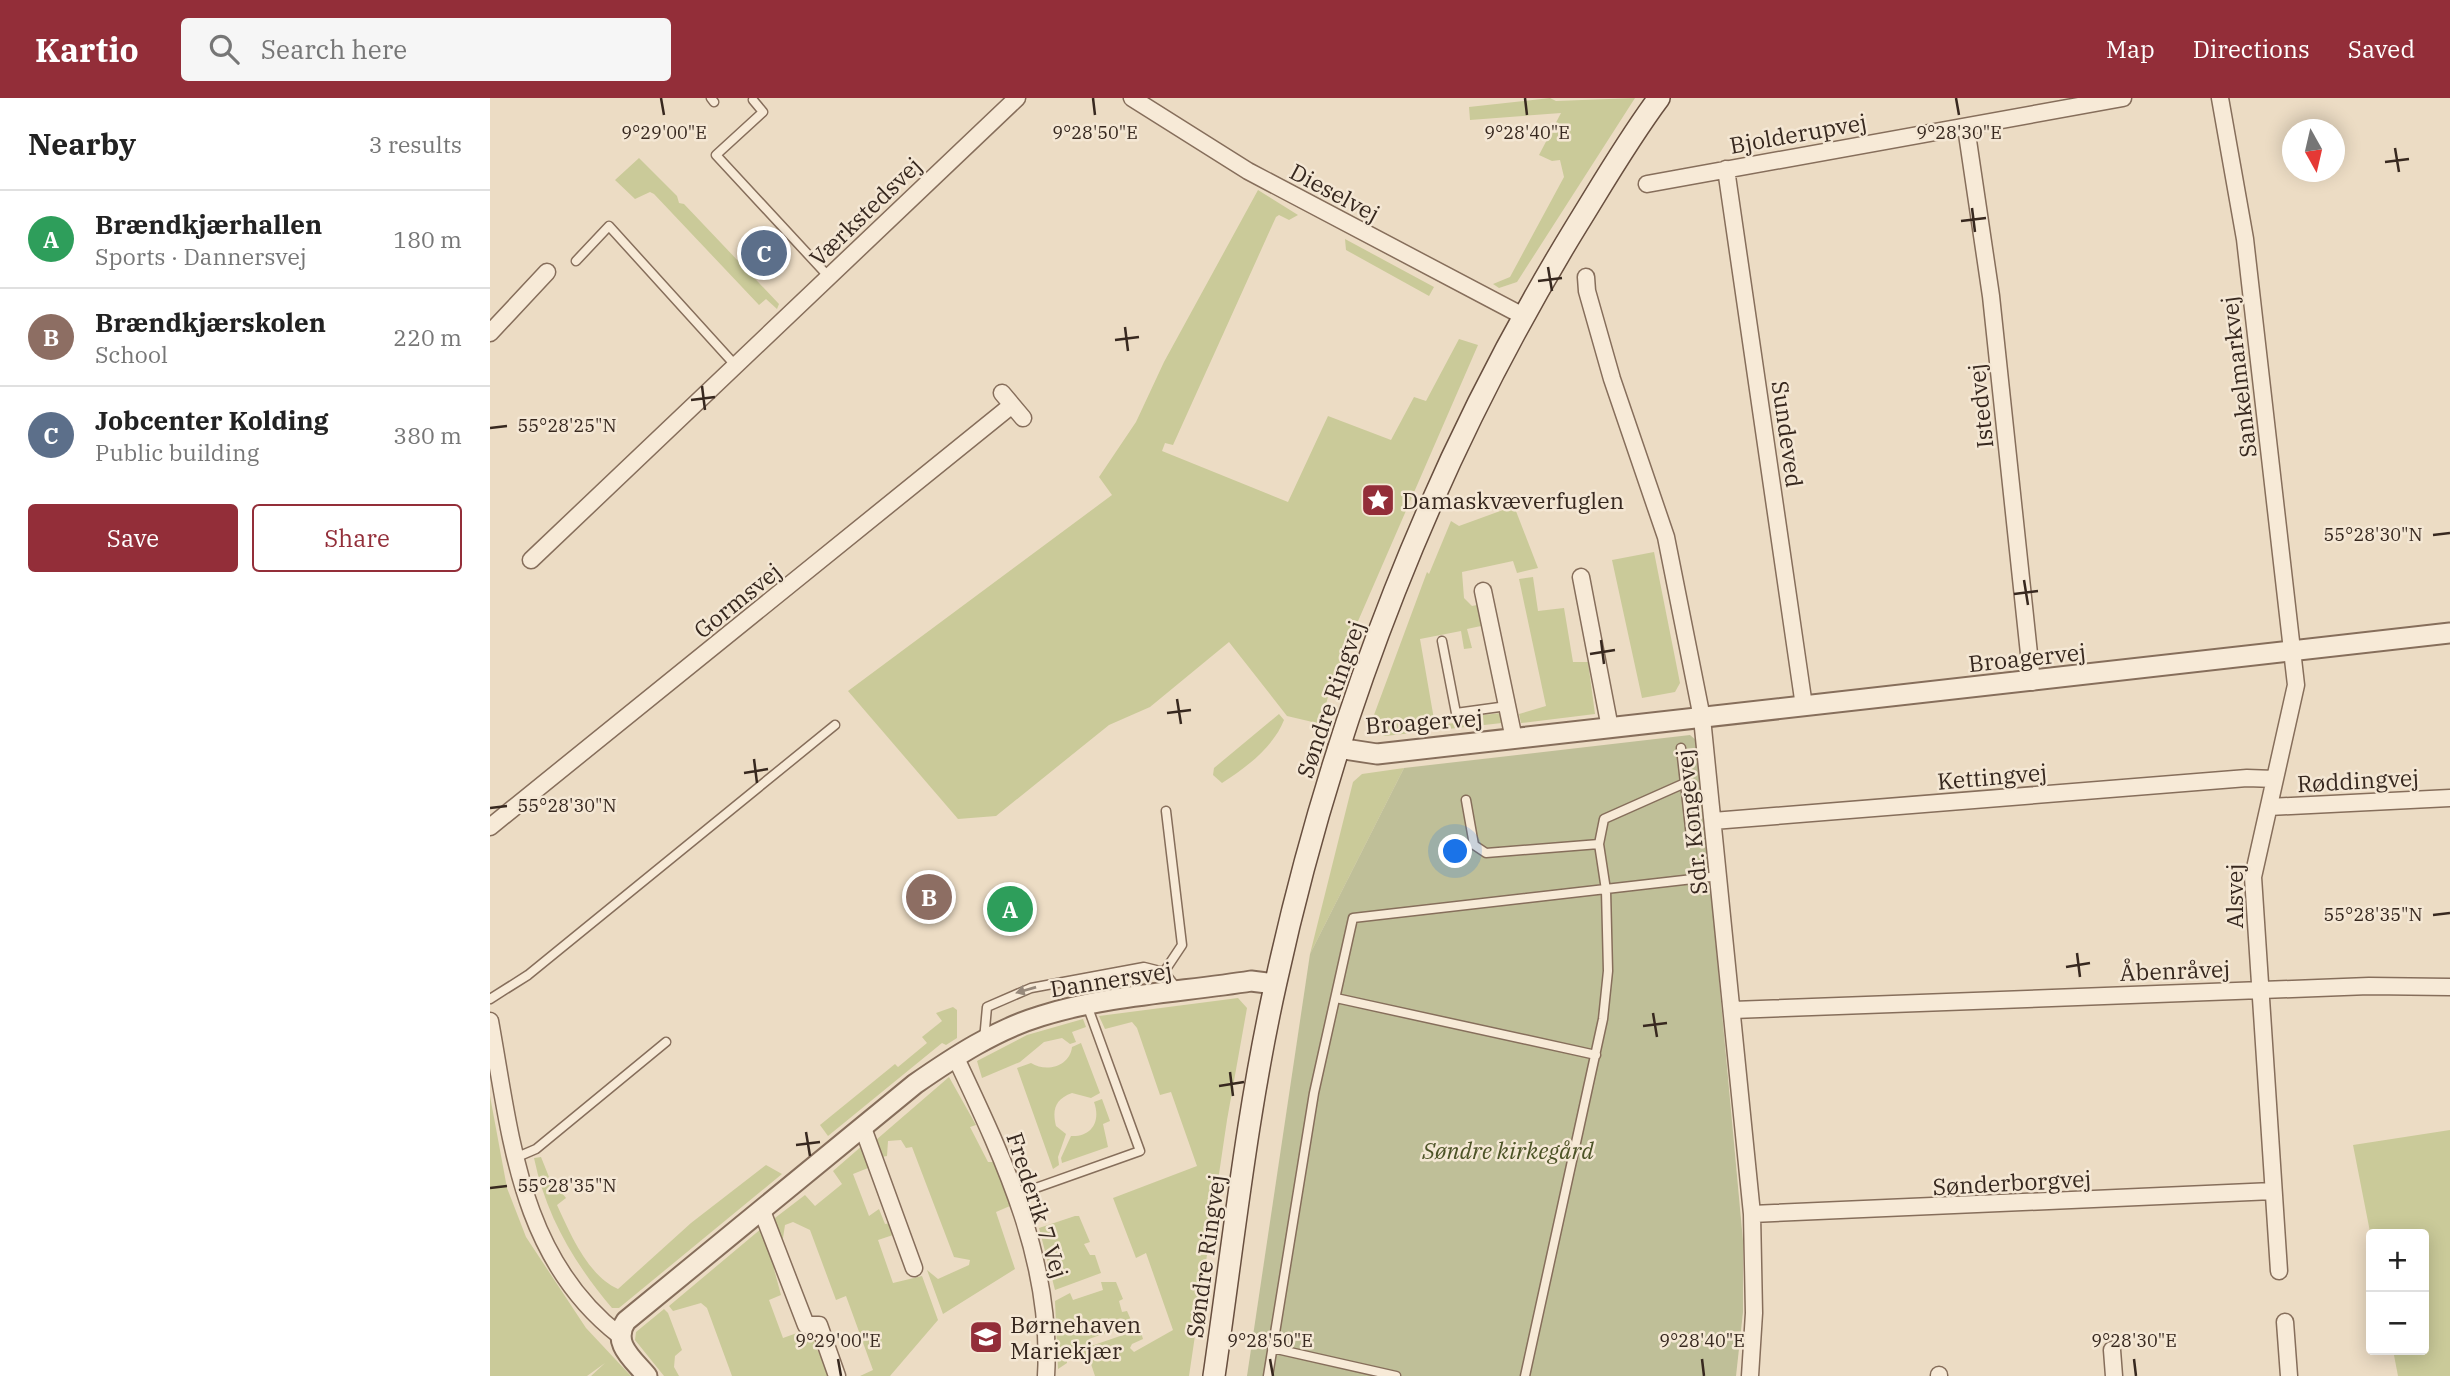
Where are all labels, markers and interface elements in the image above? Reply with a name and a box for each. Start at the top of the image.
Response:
search box [181,18,671,81]
text: Kartio [35,28,139,71]
icon: search [205,30,243,68]
text: Search here [261,32,407,66]
text: Map [2106,33,2155,65]
text: Directions [2193,33,2310,65]
text: Saved [2348,33,2415,65]
street label: Bjolderupvej [1727,106,1869,160]
north arrow [2282,119,2345,182]
text: 9°29'00"E [621,121,707,144]
text: 9°28'50"E [1052,121,1138,144]
text: 9°28'40"E [1484,121,1570,144]
text: 9°28'30"E [1916,121,2002,144]
text: Nearby [28,124,136,163]
text: 3 results [369,129,462,159]
street label: Værkstedsvej [803,150,927,272]
street label: Dieselvej [1285,156,1385,228]
text: Brændkjærhallen [95,207,322,241]
text: A [43,224,59,254]
text: 180 m [393,224,462,254]
pin: C [741,227,787,279]
text: Sports · Dannersvej [95,241,307,271]
street label: Sankelmarkvej [2213,295,2263,459]
text: Brændkjærskolen [95,305,326,339]
text: B [43,322,59,352]
text: 220 m [393,322,462,352]
text: School [95,339,168,369]
street label: Istedvej [1961,362,1999,450]
street label: Sundeved [1766,379,1810,489]
text: Jobcenter Kolding [95,403,329,437]
text: 55°28'25"N [518,414,617,437]
text: C [43,420,59,450]
text: 380 m [393,420,462,450]
text: Public building [95,437,259,467]
place icon: Damaskvæverfuglen [1359,481,1397,519]
place label: Damaskvæverfuglen [1402,485,1624,515]
button: Save [28,504,238,572]
button: Share [252,504,462,572]
text: 55°28'30"N [2324,523,2423,546]
street label: Gormsvej [687,556,787,644]
street label: Søndre Ringvej [1289,616,1371,782]
street label: Broagervej [1967,636,2087,678]
street label: Broagervej [1364,702,1484,740]
street label: Sdr. Kongevej [1668,748,1714,896]
street label: Kettingvej [1936,756,2048,796]
street label: Røddingvej [2296,762,2420,798]
text: 55°28'30"N [518,794,617,817]
your location [1438,834,1472,868]
street label: Alsvej [2219,864,2249,928]
pin: B [906,871,952,923]
pin: A [987,883,1033,935]
text: 55°28'35"N [2324,903,2423,926]
street label: Åbenråvej [2119,953,2231,987]
street label: Dannersvej [1048,955,1174,1003]
one-way arrow [1015,985,1037,996]
street label: Frederik 7 Vej [1000,1128,1076,1282]
park label: Søndre kirkegård [1421,1135,1594,1165]
street label: Sønderborgvej [1932,1163,2092,1201]
street label: Søndre Ringvej [1179,1172,1231,1340]
text: 55°28'35"N [518,1174,617,1197]
map controls [2366,1229,2429,1355]
button: + [2366,1229,2429,1292]
button: − [2366,1292,2429,1355]
place label: Børnehaven Mariekjær [1010,1309,1141,1365]
school or university icon: Børnehaven Mariekjær [967,1318,1005,1356]
text: 9°29'00"E [795,1329,881,1352]
text: 9°28'50"E [1227,1329,1313,1352]
text: 9°28'40"E [1659,1329,1745,1352]
text: 9°28'30"E [2091,1329,2177,1352]

